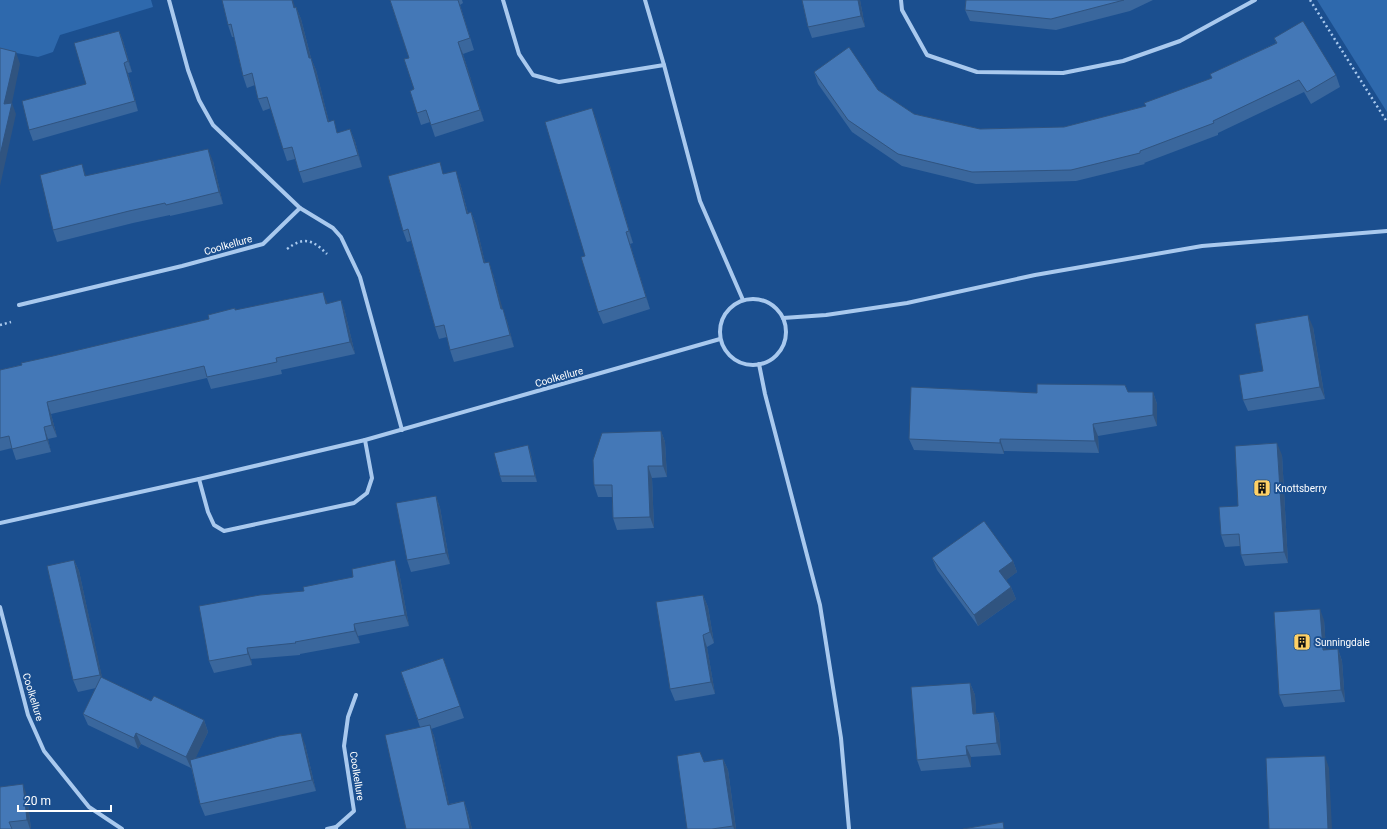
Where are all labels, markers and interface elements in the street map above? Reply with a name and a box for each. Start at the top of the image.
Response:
street label: Coolkellure [203,233,253,257]
street label: Coolkellure [534,365,584,389]
building icon: Knottsberry [1252,478,1272,498]
place label: Knottsberry [1275,483,1327,494]
building icon: Sunningdale [1292,632,1312,652]
place label: Sunningdale [1315,637,1370,648]
street label: Coolkellure [20,672,46,722]
street label: Coolkellure [348,751,366,801]
scale bar [18,787,111,813]
text: 20 m [24,794,51,808]

